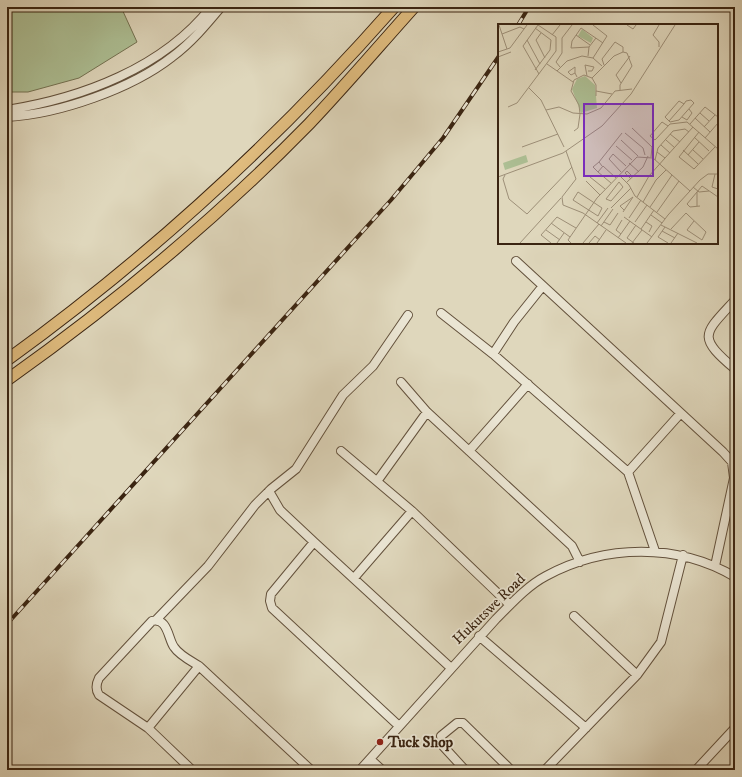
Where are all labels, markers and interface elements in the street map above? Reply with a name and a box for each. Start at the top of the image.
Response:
inset map [498,24,718,244]
street label: Hukutswe Road [449,569,530,649]
place label: Tuck Shop [387,733,454,752]
marker: Tuck Shop [375,737,385,747]

